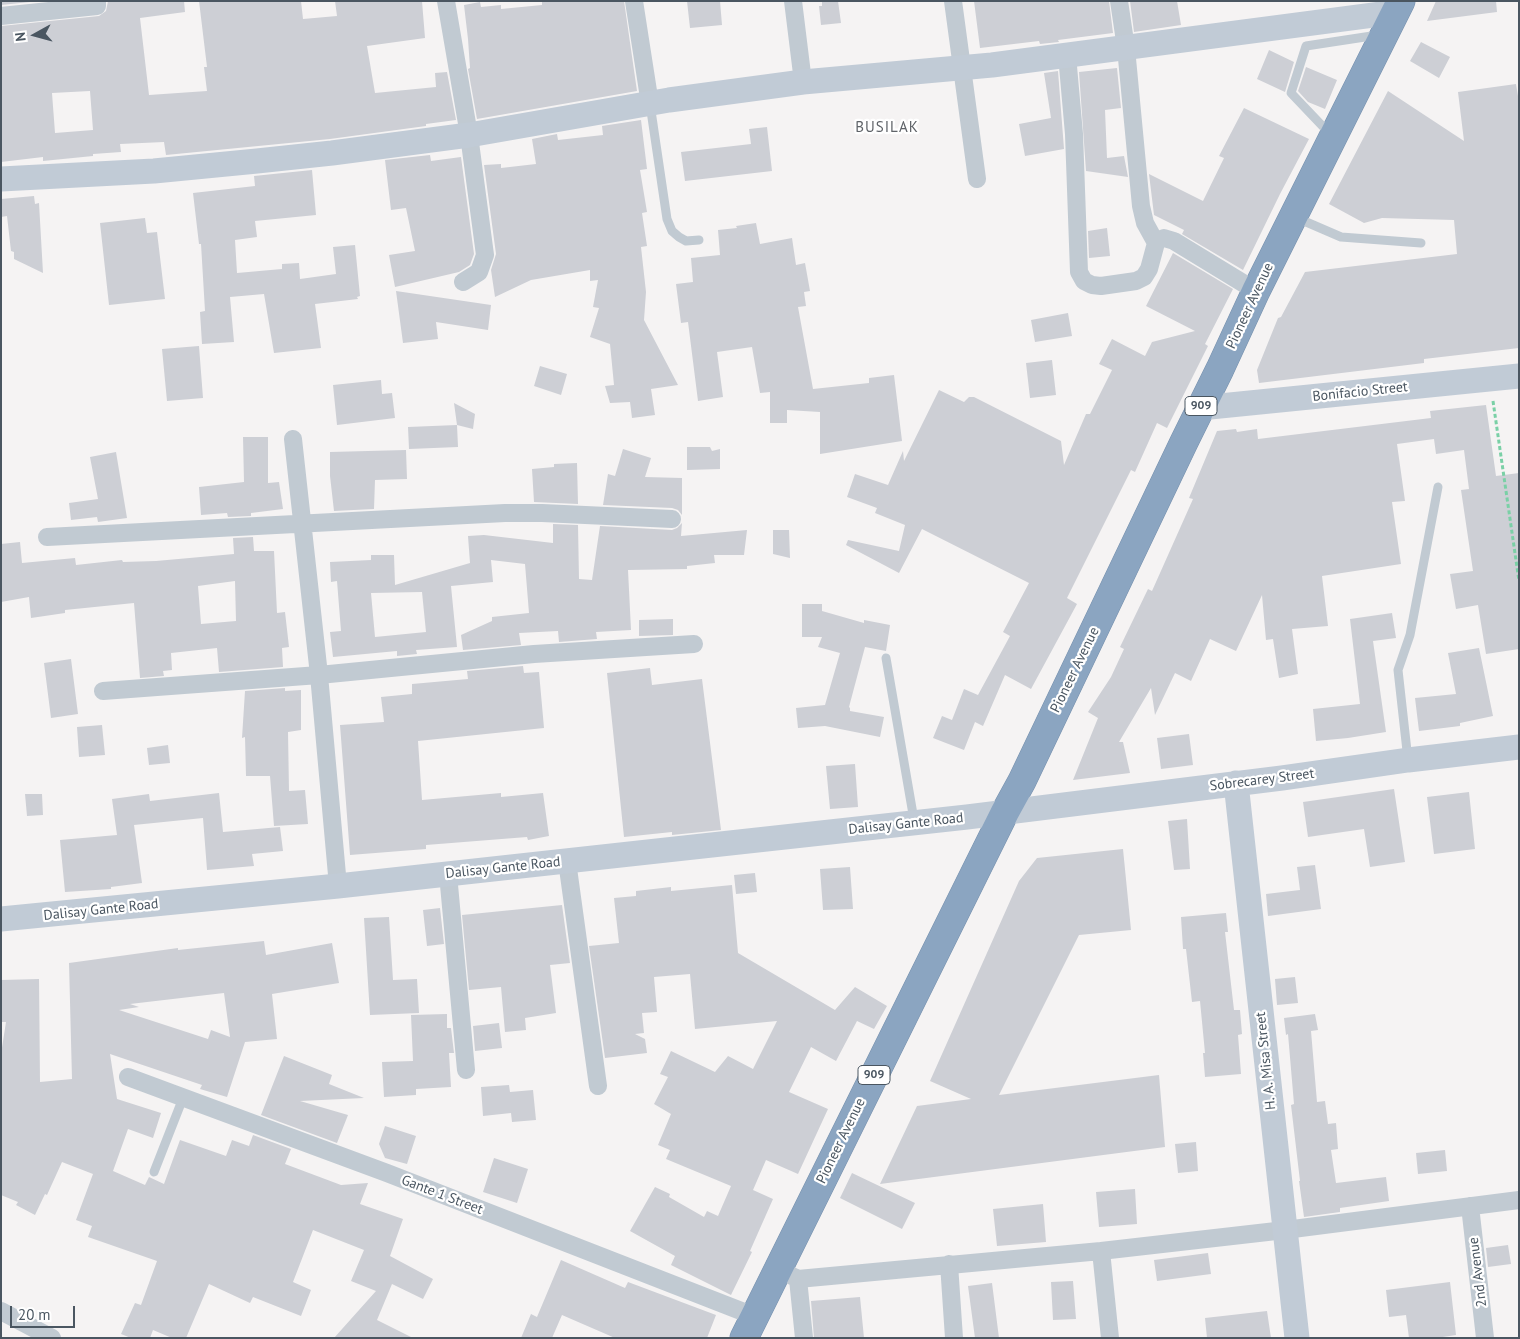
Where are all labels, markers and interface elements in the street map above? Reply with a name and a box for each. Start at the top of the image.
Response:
north arrow [10,10,60,60]
text: N [11,31,30,42]
district label: BUSILAK [854,119,920,137]
street label: Pioneer Avenue [1223,260,1277,352]
street label: Bonifacio Street [1312,379,1408,405]
road number: 909 [1185,396,1217,416]
street label: Pioneer Avenue [1047,625,1103,715]
street label: Sobrecarey Street [1209,765,1315,795]
street label: Dalisay Gante Road [848,810,964,838]
street label: Dalisay Gante Road [445,854,561,882]
street label: Dalisay Gante Road [43,896,159,924]
street label: H. A. Misa Street [1252,1011,1280,1111]
road number: 909 [858,1066,890,1084]
street label: Pioneer Avenue [813,1096,869,1186]
street label: Gante 1 Street [399,1172,485,1218]
street label: 2nd Avenue [1465,1236,1491,1308]
scale bar [12,1296,78,1328]
text: 20 m [18,1305,51,1324]

